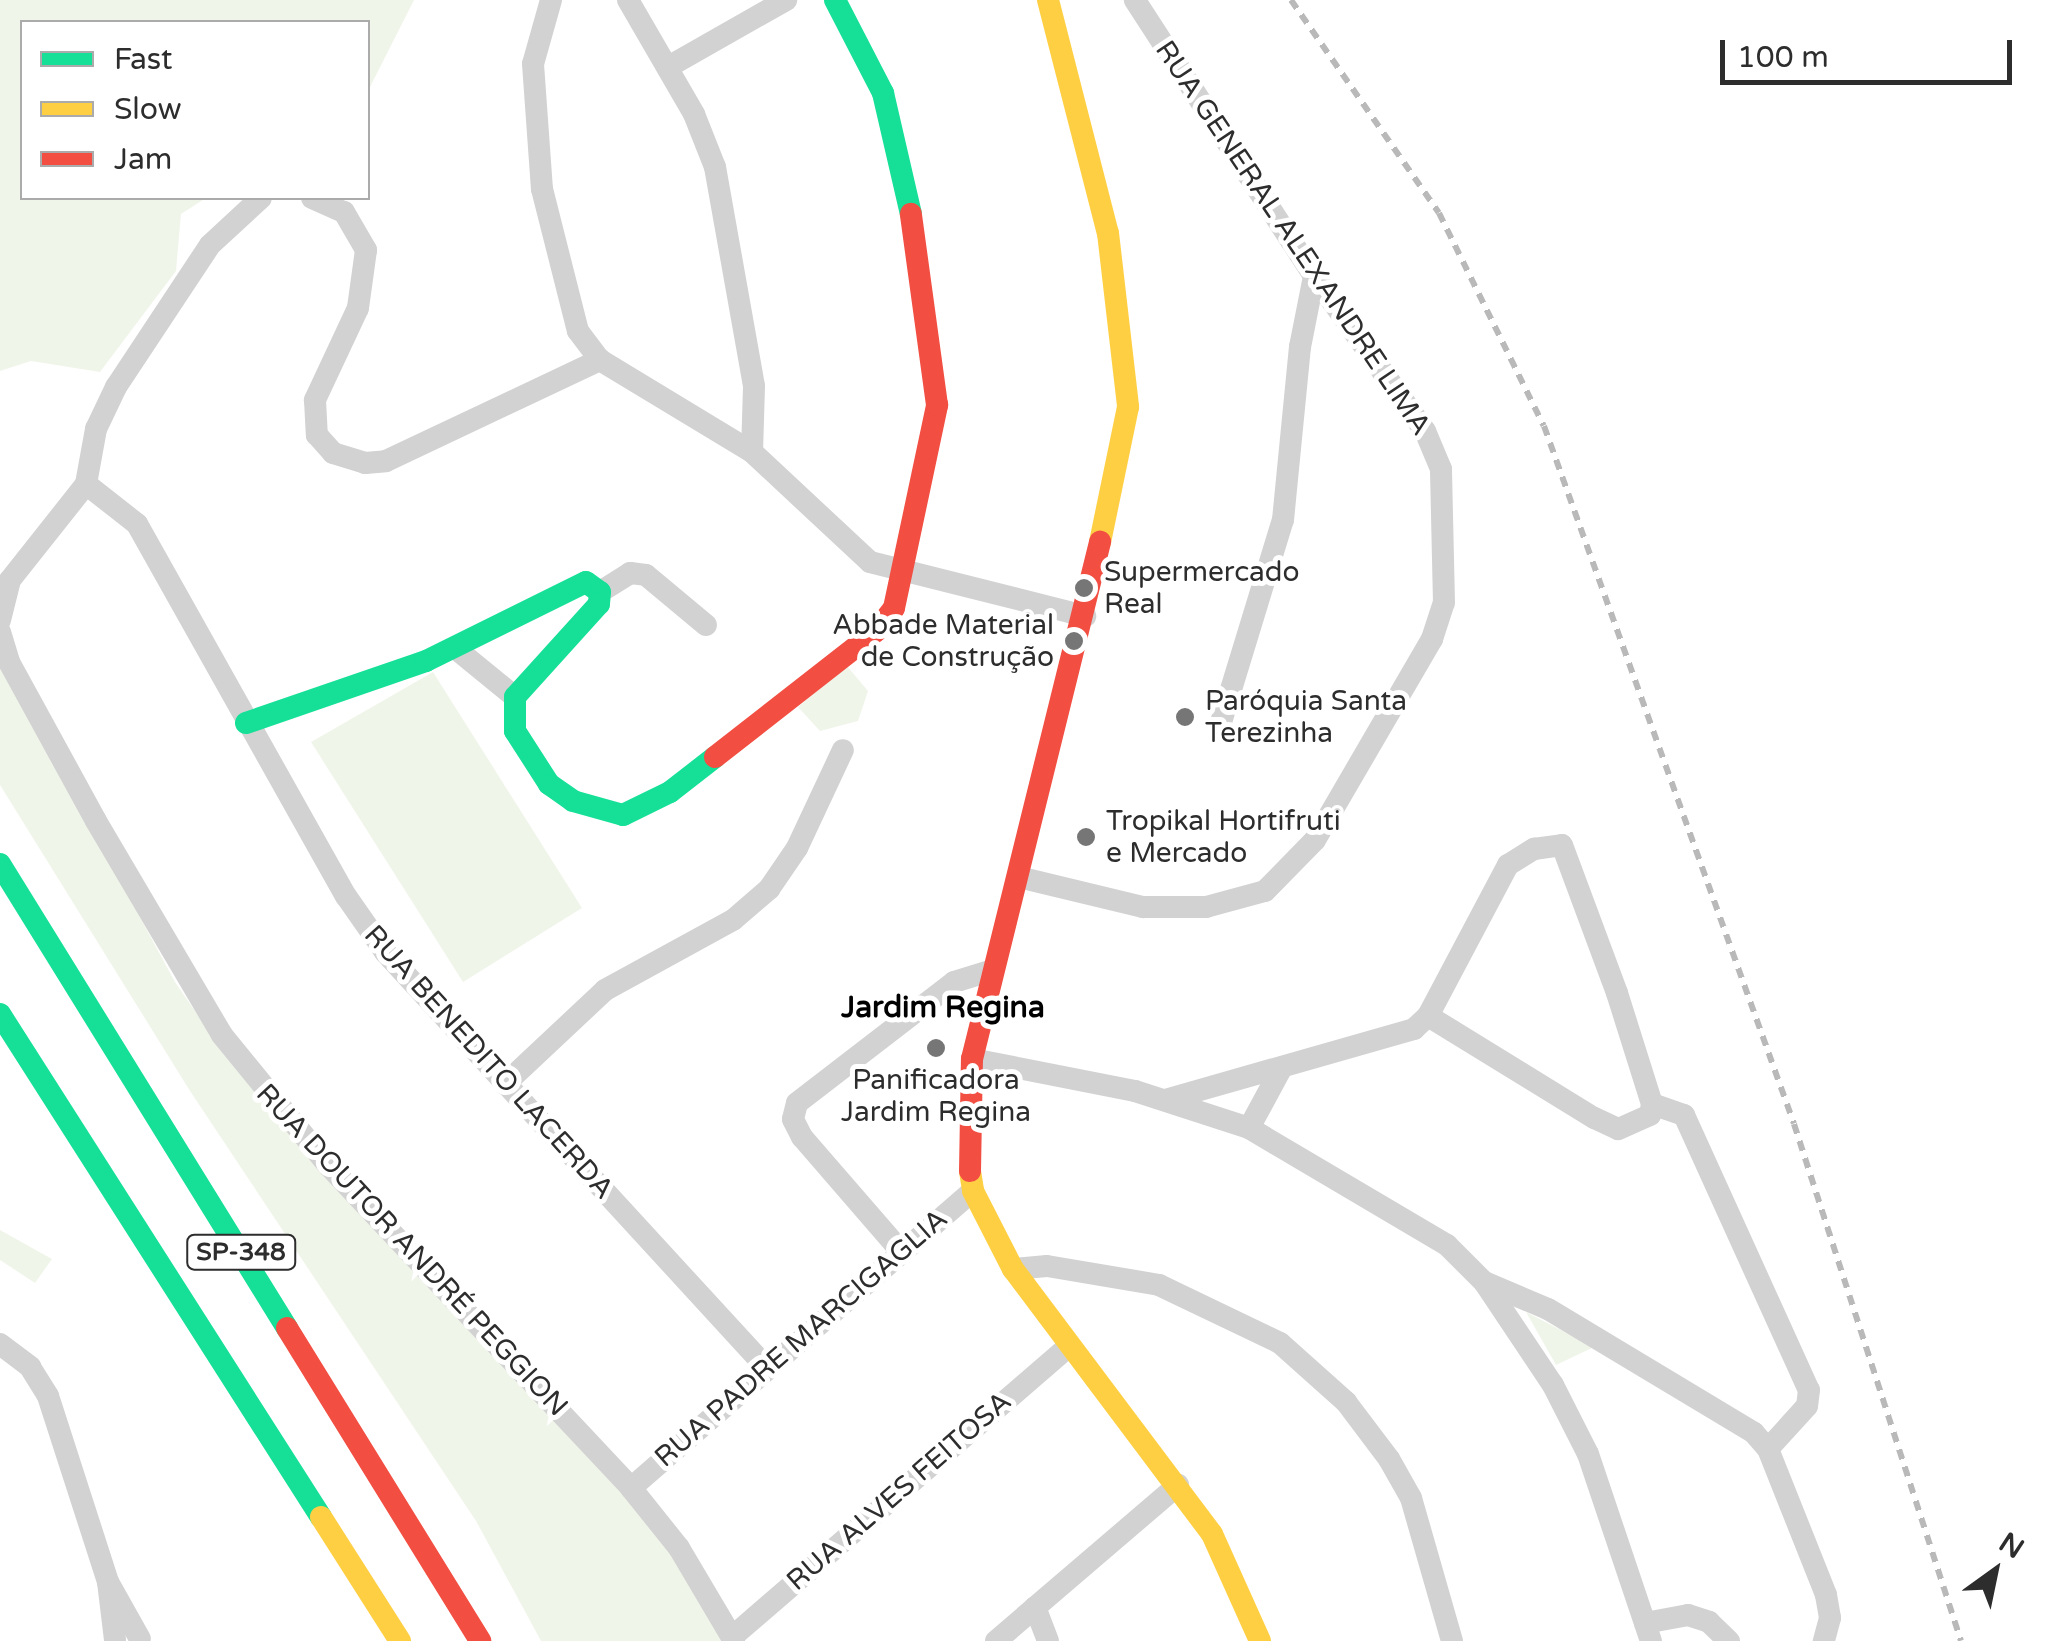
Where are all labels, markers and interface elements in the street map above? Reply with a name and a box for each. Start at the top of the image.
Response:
legend [20,20,370,200]
scale bar [1725,20,2018,82]
street label: RUA GENERAL ALEXANDRE LIMA [1148,34,1438,442]
text: 100 m [1737,39,1829,76]
text: Fast [114,41,173,78]
text: Slow [114,91,182,128]
text: Jam [114,141,172,178]
place label: Supermercado Real [1104,555,1299,621]
marker: Supermercado Real [1073,577,1095,599]
place label: Abbade Material de Construção [832,608,1054,674]
marker: Abbade Material de Construção [1063,630,1085,652]
place label: Paróquia Santa Terezinha [1205,684,1407,750]
marker: Paróquia Santa Terezinha [1174,706,1196,728]
place label: Tropikal Hortifruti e Mercado [1106,804,1341,870]
marker: Tropikal Hortifruti e Mercado [1075,826,1097,848]
street label: RUA BENEDITO LACERDA [357,918,621,1206]
district label: Jardim Regina [841,990,1045,1026]
marker: Panificadora Jardim Regina [925,1037,947,1059]
place label: Panificadora Jardim Regina [841,1063,1031,1129]
street label: RUA DOUTOR ANDRÉ PEGGION [249,1077,575,1423]
street label: RUA PADRE MARCIGAGLIA [648,1202,954,1474]
road number: SP-348 [186,1232,296,1272]
street label: RUA ALVES FEITOSA [780,1384,1018,1598]
north arrow [1945,1521,2045,1621]
text: N [1993,1525,2030,1566]

